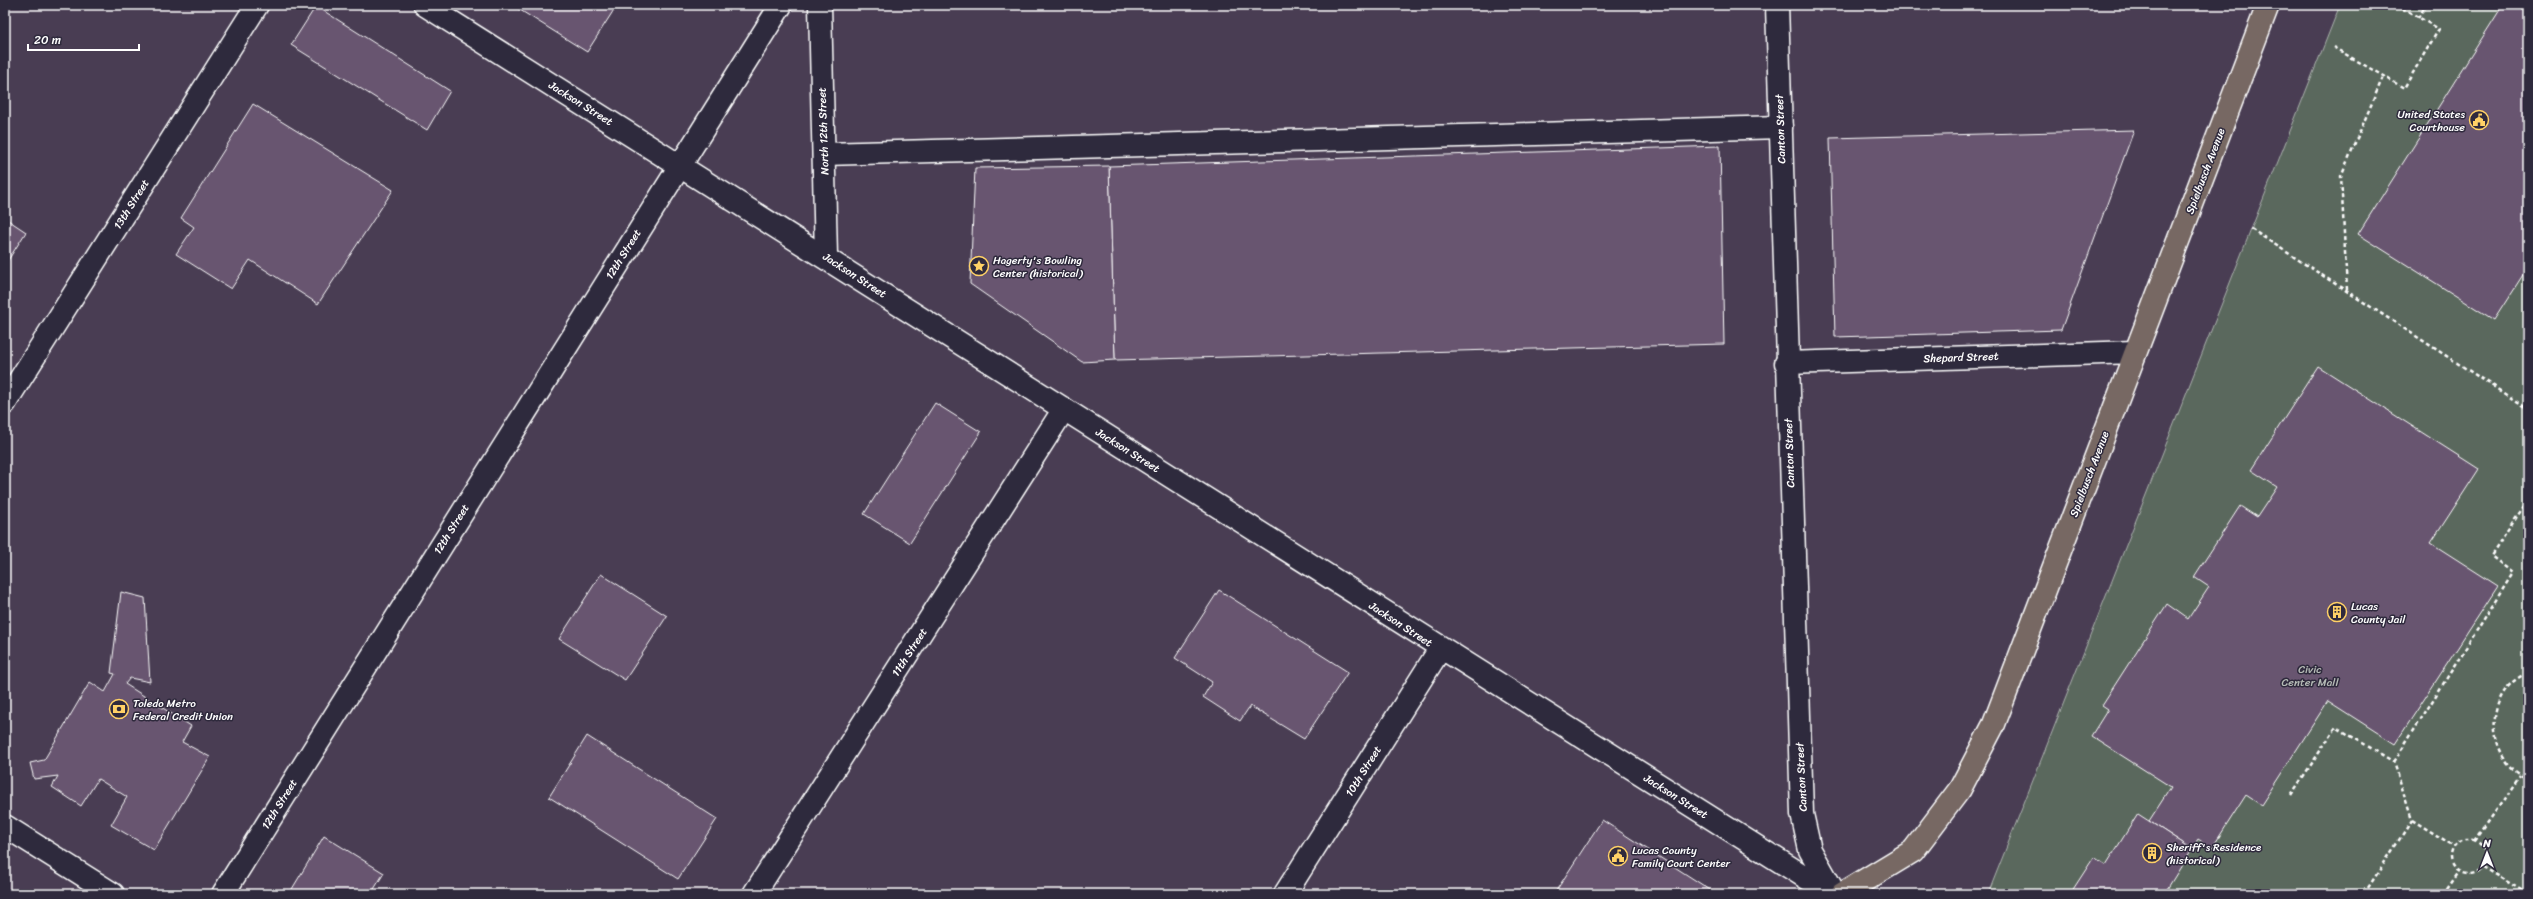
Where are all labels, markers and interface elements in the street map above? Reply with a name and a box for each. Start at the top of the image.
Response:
scale bar [28,26,139,52]
text: 20 m [34,29,61,51]
street label: Jackson Street [544,76,617,131]
street label: North 12th Street [812,87,835,175]
street label: Canton Street [1770,94,1791,164]
place label: United States Courthouse [2397,105,2465,137]
public building icon: United States Courthouse [2468,109,2490,131]
street label: Spielbusch Avenue [2180,125,2231,217]
street label: 13th Street [108,175,154,233]
street label: 12th Street [600,225,647,283]
street label: Jackson Street [818,247,891,303]
place label: Hagerty's Bowling Center (historical) [993,251,1084,283]
place icon: Hagerty's Bowling Center (historical) [968,255,990,277]
street label: Shepard Street [1923,347,1999,368]
street label: Canton Street [1779,418,1800,488]
street label: Jackson Street [1091,423,1164,478]
street label: Spielbusch Avenue [2064,428,2115,520]
street label: 12th Street [428,500,475,558]
street label: Jackson Street [1364,596,1437,652]
place label: Lucas County Jail [2351,597,2406,629]
building icon: Lucas County Jail [2326,601,2348,623]
street label: 11th Street [887,624,932,680]
park label: Civic Center Mall [2281,660,2339,692]
place label: Toledo Metro Federal Credit Union [133,694,233,726]
bank icon: Toledo Metro Federal Credit Union [108,698,130,720]
street label: Canton Street [1790,741,1813,812]
street label: 10th Street [1340,742,1387,801]
street label: Jackson Street [1639,769,1712,824]
street label: 12th Street [256,775,303,833]
north arrow [2467,833,2507,873]
text: N [2482,834,2491,853]
place label: Sheriff's Residence (historical) [2166,838,2262,870]
place label: Lucas County Family Court Center [1632,841,1732,873]
building icon: Sheriff's Residence (historical) [2141,842,2163,864]
public building icon: Lucas County Family Court Center [1607,845,1629,867]

